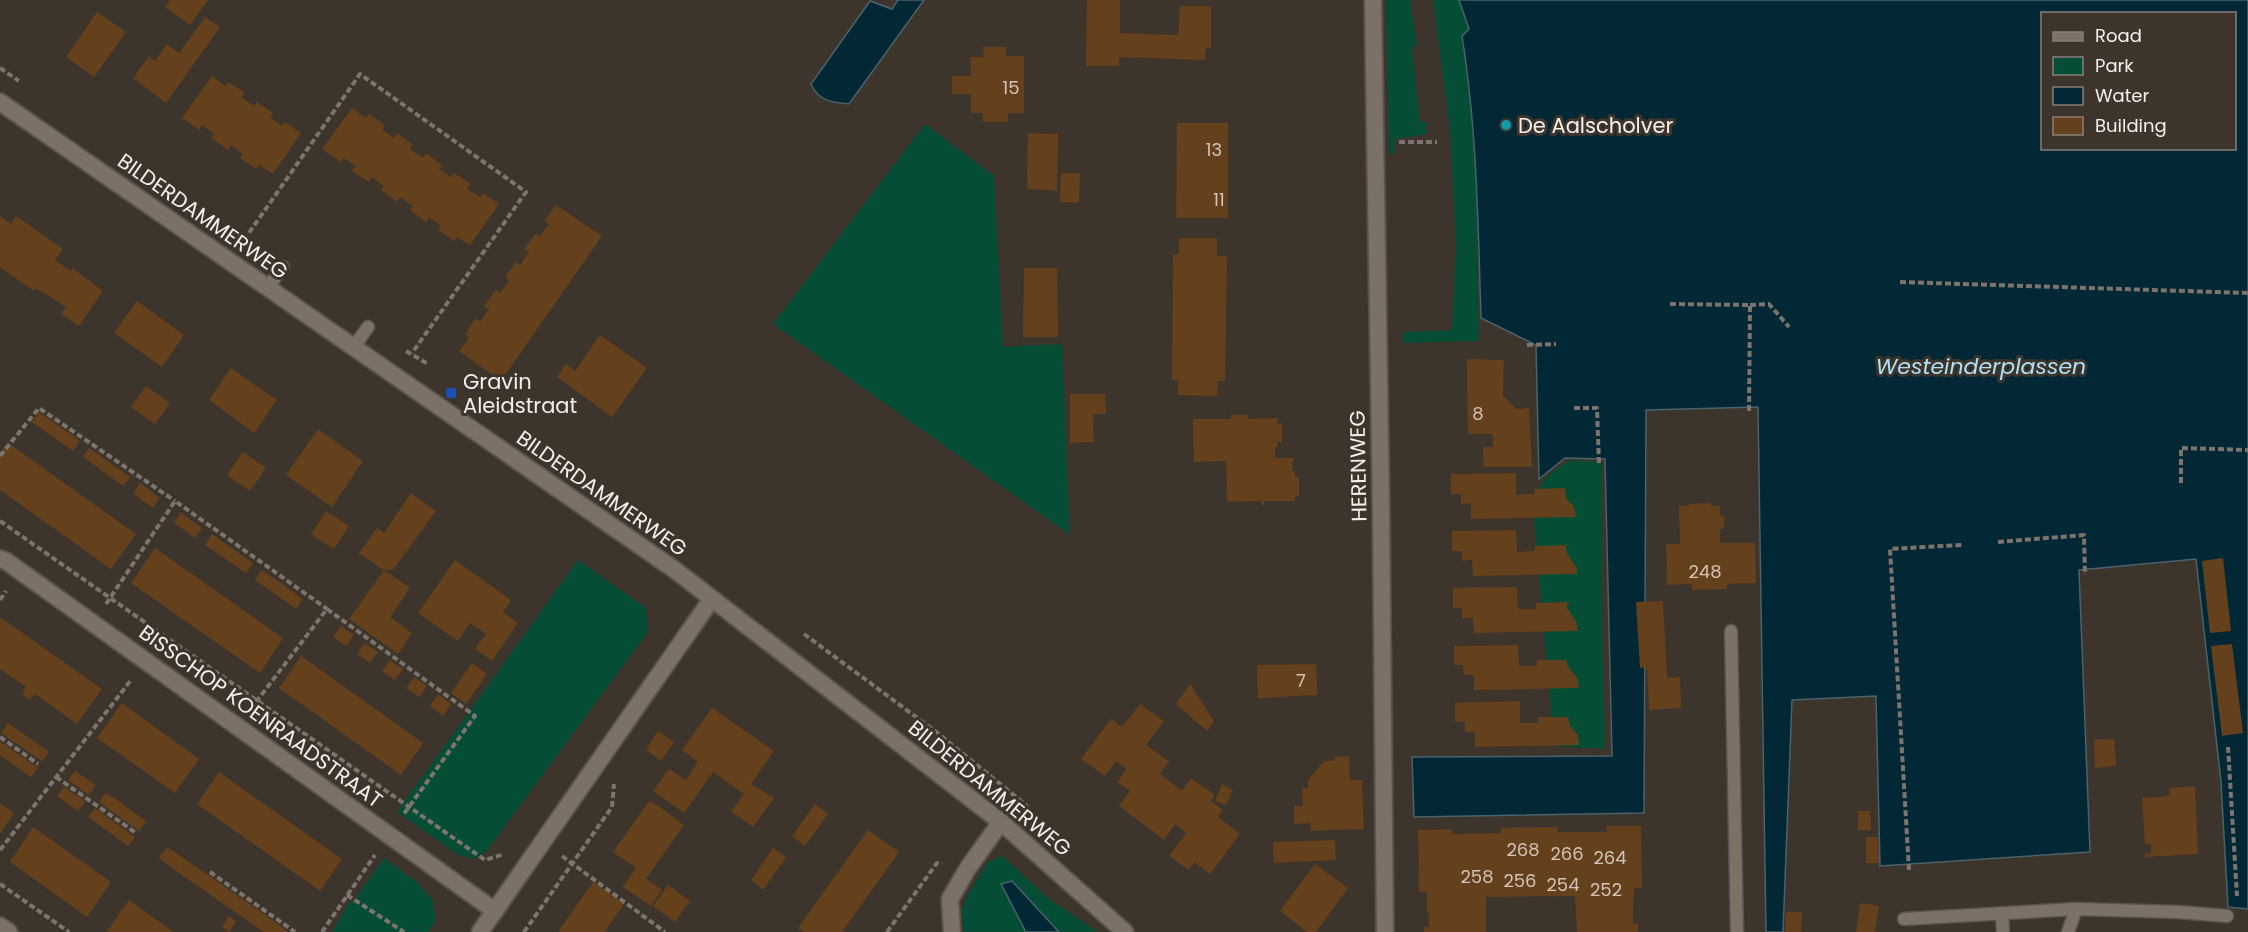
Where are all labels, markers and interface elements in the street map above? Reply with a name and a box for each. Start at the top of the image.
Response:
legend [2041,12,2236,150]
text: Road [2095,23,2142,48]
text: Park [2095,53,2134,78]
house number: 15 [1002,75,1020,100]
text: Water [2095,83,2149,108]
place label: De Aalscholver [1518,111,1674,140]
text: Building [2095,113,2167,138]
marker: De Aalscholver [1499,118,1513,132]
house number: 13 [1206,137,1222,162]
street label: BILDERDAMMERWEG [112,146,294,286]
house number: 11 [1213,187,1225,212]
water label: Westeinderplassen [1876,351,2086,382]
place label: Gravin Aleidstraat [463,367,577,420]
marker: Gravin Aleidstraat [444,386,458,400]
house number: 8 [1472,401,1484,426]
street label: HERENWEG [1343,410,1373,522]
street label: BILDERDAMMERWEG [511,423,693,563]
house number: 248 [1688,559,1722,584]
street label: BISSCHOP KOENRAADSTRAAT [133,618,389,814]
house number: 7 [1296,668,1306,693]
street label: BILDERDAMMERWEG [902,713,1078,863]
house number: 268 [1506,837,1540,862]
house number: 266 [1550,841,1584,866]
house number: 264 [1593,845,1627,870]
house number: 258 [1460,864,1494,889]
house number: 256 [1503,868,1537,893]
house number: 254 [1547,872,1579,897]
house number: 252 [1590,877,1622,902]

